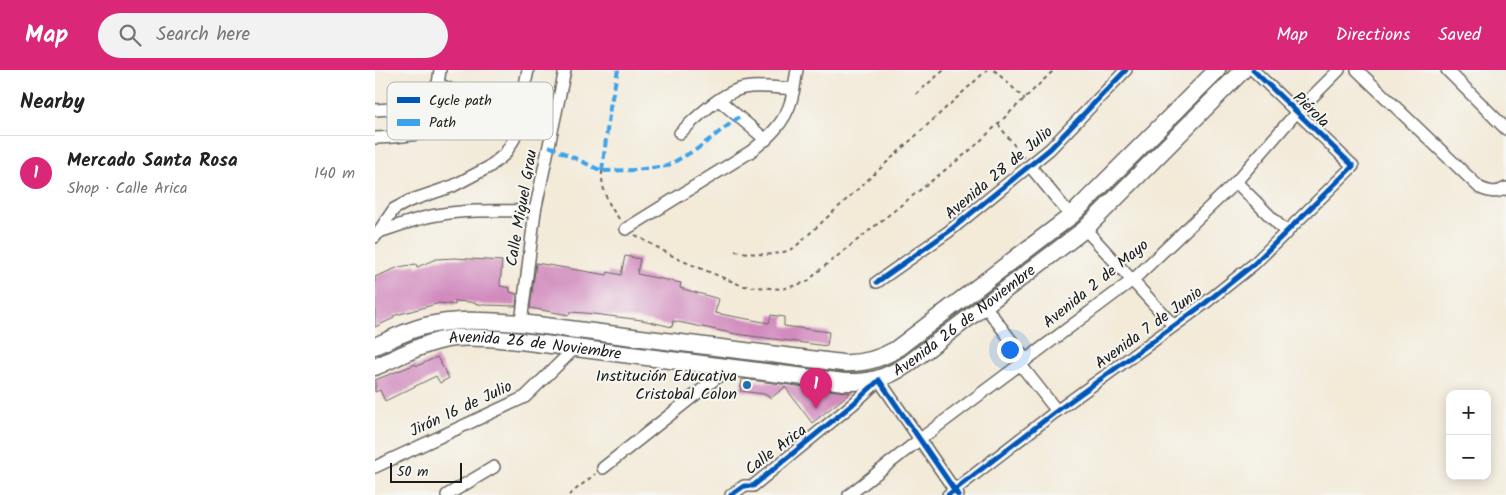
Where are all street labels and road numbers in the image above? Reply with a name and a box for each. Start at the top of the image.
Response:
street label: Piérola [1287,86,1335,134]
street label: Avenida 28 de Julio [939,120,1059,226]
street label: Calle Miguel Grau [499,147,545,268]
street label: Avenida 2 de Mayo [1038,233,1154,335]
street label: Avenida 26 de Noviembre [888,258,1041,383]
street label: Avenida 7 de Junio [1090,280,1208,376]
street label: Avenida 26 de Noviembre [447,325,623,366]
street label: Jirón 16 de Julio [405,374,517,444]
street label: Calle Arica [740,418,812,482]

